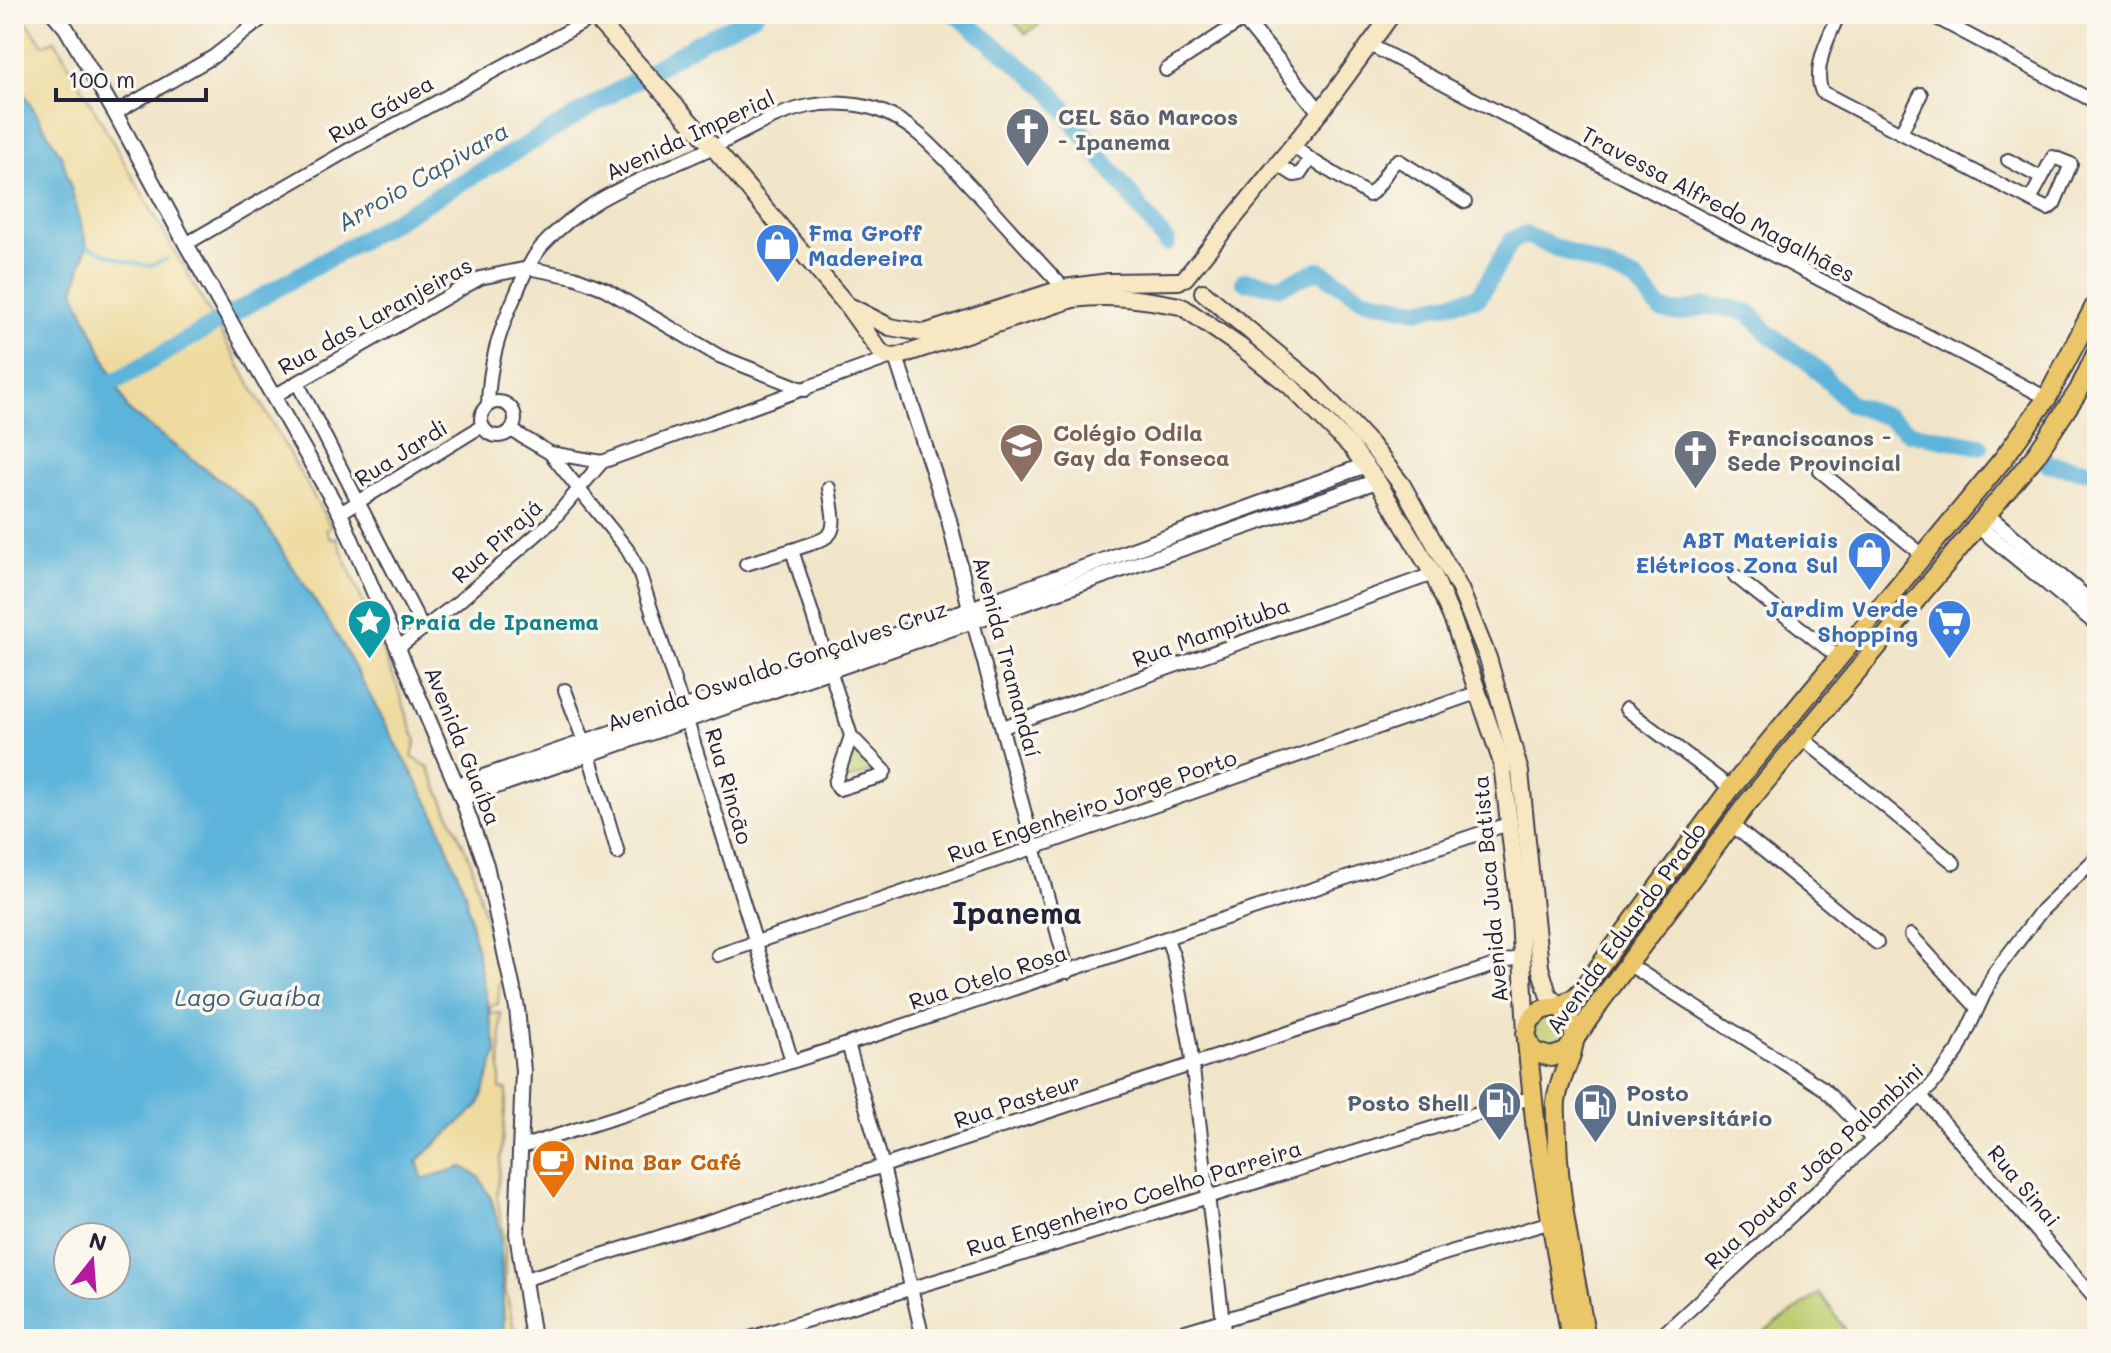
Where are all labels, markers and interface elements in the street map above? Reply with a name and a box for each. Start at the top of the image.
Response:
scale bar [56,52,206,102]
text: 100 m [68,63,135,94]
street label: Rua Gávea [323,68,438,149]
street label: Avenida Imperial [601,83,779,186]
place label: CEL São Marcos - Ipanema [1058,102,1238,156]
church icon: CEL São Marcos - Ipanema [1003,106,1051,169]
water label: Arroio Capivara [331,114,514,237]
street label: Travessa Alfredo Magalhães [1576,119,1860,288]
place label: Fma Groff Madereira [808,218,923,272]
shop icon: Fma Groff Madereira [753,222,801,285]
street label: Rua das Laranjeiras [273,250,477,381]
street label: Rua Jardi [349,413,453,493]
place label: Colégio Odila Gay da Fonseca [1053,418,1230,472]
school or university icon: Colégio Odila Gay da Fonseca [998,422,1046,485]
place label: Franciscanos - Sede Provincial [1727,423,1901,477]
church icon: Franciscanos - Sede Provincial [1672,427,1720,490]
street label: Rua Pirajá [445,492,548,589]
place label: ABT Materiais Elétricos Zona Sul [1635,525,1838,579]
shop icon: ABT Materiais Elétricos Zona Sul [1845,529,1893,592]
street label: Avenida Tramandaí [967,553,1048,761]
street label: Rua Mampituba [1128,590,1294,673]
street label: Avenida Oswaldo Gonçalves Cruz [603,594,951,738]
place label: Jardim Verde Shopping [1766,594,1918,648]
place icon: Praia de Ipanema [345,598,393,661]
supermarket icon: Jardim Verde Shopping [1925,598,1973,661]
place label: Praia de Ipanema [400,607,599,636]
street label: Avenida Guaíba [418,662,508,829]
street label: Rua Rincão [699,724,760,847]
street label: Rua Engenheiro Jorge Porto [943,742,1240,869]
street label: Avenida Juca Batista [1465,774,1514,1004]
street label: Avenida Eduardo Prado [1539,816,1712,1039]
district label: Ipanema [952,892,1082,932]
street label: Rua Otelo Rosa [905,937,1071,1016]
water label: Lago Guaíba [174,981,322,1012]
street label: Rua Doutor João Palombini [1698,1056,1929,1275]
street label: Rua Pasteur [950,1066,1084,1135]
place label: Posto Universitário [1626,1078,1772,1132]
fuel station icon: Posto Shell [1476,1079,1524,1142]
fuel station icon: Posto Universitário [1571,1082,1619,1145]
place label: Posto Shell [1347,1088,1469,1117]
street label: Rua Engenheiro Coelho Parreira [963,1133,1305,1262]
cafe icon: Nina Bar Café [529,1138,577,1201]
street label: Rua Sinai [1982,1139,2067,1233]
place label: Nina Bar Café [584,1147,741,1176]
north arrow [52,1221,132,1301]
text: N [86,1225,110,1258]

